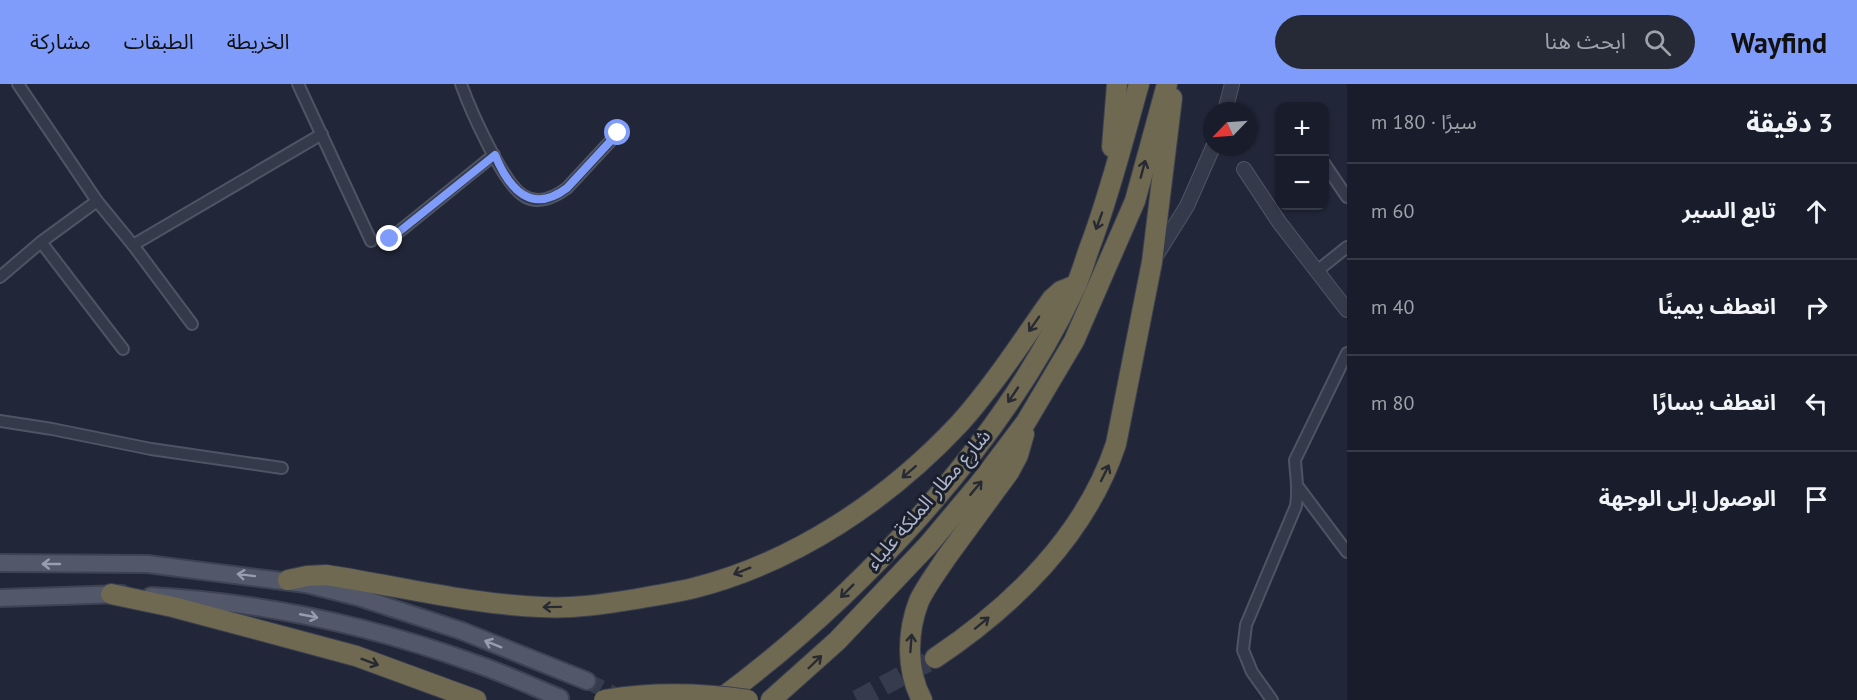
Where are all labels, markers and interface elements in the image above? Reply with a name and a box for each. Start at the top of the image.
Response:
search box [1275,15,1695,69]
text: Wayfind [1731,24,1827,61]
icon: search [1641,26,1674,59]
text: ابحث هنا [1544,27,1626,55]
text: مشاركة [30,28,91,55]
text: الطبقات [124,28,194,55]
text: الخريطة [227,28,290,55]
north arrow [1203,102,1257,156]
map controls [1275,102,1329,210]
button: + [1275,102,1329,156]
text: 3 دقيقة [1746,106,1833,139]
text: سيرًا · 180 m [1371,109,1477,135]
route start [604,119,630,145]
button: − [1275,156,1329,210]
one-way arrow [1138,160,1150,179]
icon: ahead [1800,195,1833,228]
text: تابع السير [1682,196,1776,224]
text: 60 m [1371,198,1414,224]
one-way arrow [1093,211,1104,230]
route end [376,225,402,251]
icon: right [1800,291,1833,324]
text: انعطف يمينًا [1658,292,1776,320]
text: 40 m [1371,294,1414,320]
one-way arrow [1028,315,1040,331]
one-way arrow [1007,386,1019,402]
icon: left [1800,387,1833,420]
text: انعطف يسارًا [1652,388,1776,416]
text: 80 m [1371,390,1414,416]
street label: شارع مطار الملكة علياء [860,423,998,576]
one-way arrow [902,465,917,479]
one-way arrow [1099,465,1111,483]
one-way arrow [969,480,982,496]
icon: arrive [1800,483,1833,516]
text: الوصول إلى الوجهة [1599,484,1776,512]
one-way arrow [42,558,62,570]
one-way arrow [733,566,752,577]
one-way arrow [236,569,256,580]
one-way arrow [839,584,854,599]
one-way arrow [542,601,562,613]
one-way arrow [299,611,318,622]
one-way arrow [974,616,990,629]
one-way arrow [906,634,917,654]
one-way arrow [485,638,503,649]
one-way arrow [807,655,822,669]
one-way arrow [361,657,379,668]

